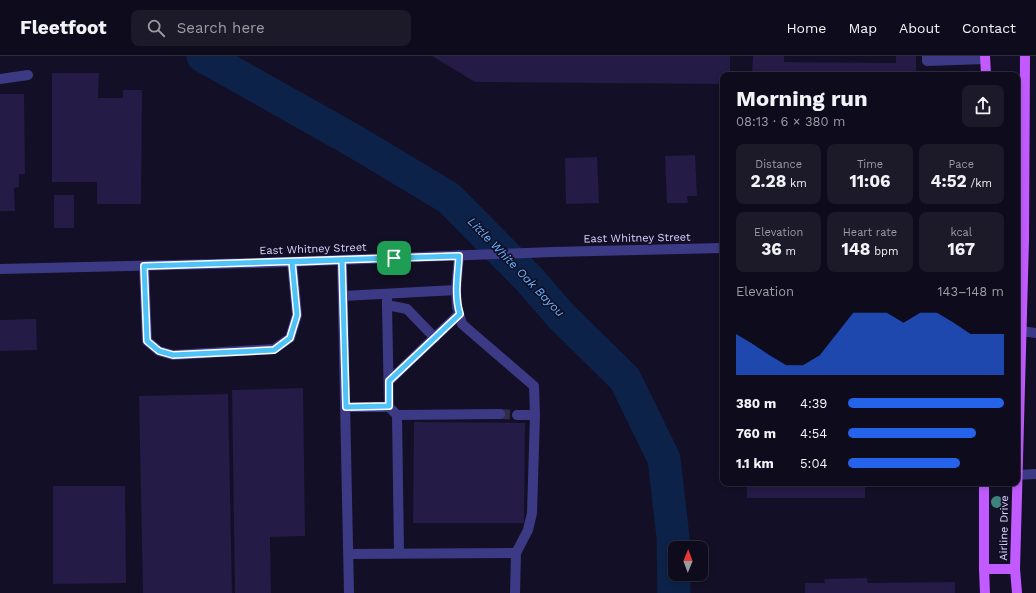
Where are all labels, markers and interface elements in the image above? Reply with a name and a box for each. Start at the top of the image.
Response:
search box [131,10,411,46]
text: Fleetfoot [20,16,107,39]
icon: search [145,17,167,39]
text: Search here [177,19,265,37]
text: Home [786,20,826,36]
text: Map [848,20,877,36]
text: About [899,20,940,36]
text: Contact [962,20,1016,36]
button: share [962,85,1004,127]
text: Morning run [736,86,868,111]
text: 08:13 · 6 × 380 m [736,114,846,129]
text: Distance [755,158,802,171]
text: Time [857,158,883,171]
text: Pace [949,158,974,171]
text: 2.28 [750,171,786,191]
text: 11:06 [849,171,891,191]
text: 4:52 [931,171,967,191]
text: km [786,177,807,190]
text: /km [967,177,992,190]
water label: Little White Oak Bayou [465,214,567,320]
text: Elevation [754,226,803,239]
text: Heart rate [843,226,897,239]
text: kcal [950,226,972,239]
street label: East Whitney Street [583,231,691,245]
text: 36 [761,239,782,259]
text: 148 [841,239,870,259]
text: 167 [947,239,975,259]
street label: East Whitney Street [259,241,367,257]
pin [377,241,411,275]
text: m [782,245,796,258]
text: bpm [870,245,898,258]
icon: arrive [383,247,405,269]
text: Elevation [736,284,794,299]
text: 143–148 m [937,284,1004,299]
text: 380 m [736,396,776,411]
text: 4:39 [800,396,827,411]
text: 760 m [736,426,776,441]
text: 4:54 [800,426,827,441]
text: 1.1 km [736,456,774,471]
text: 5:04 [800,456,827,471]
street label: Airline Drive [997,495,1011,561]
north arrow [668,541,708,581]
map controls [668,541,708,581]

